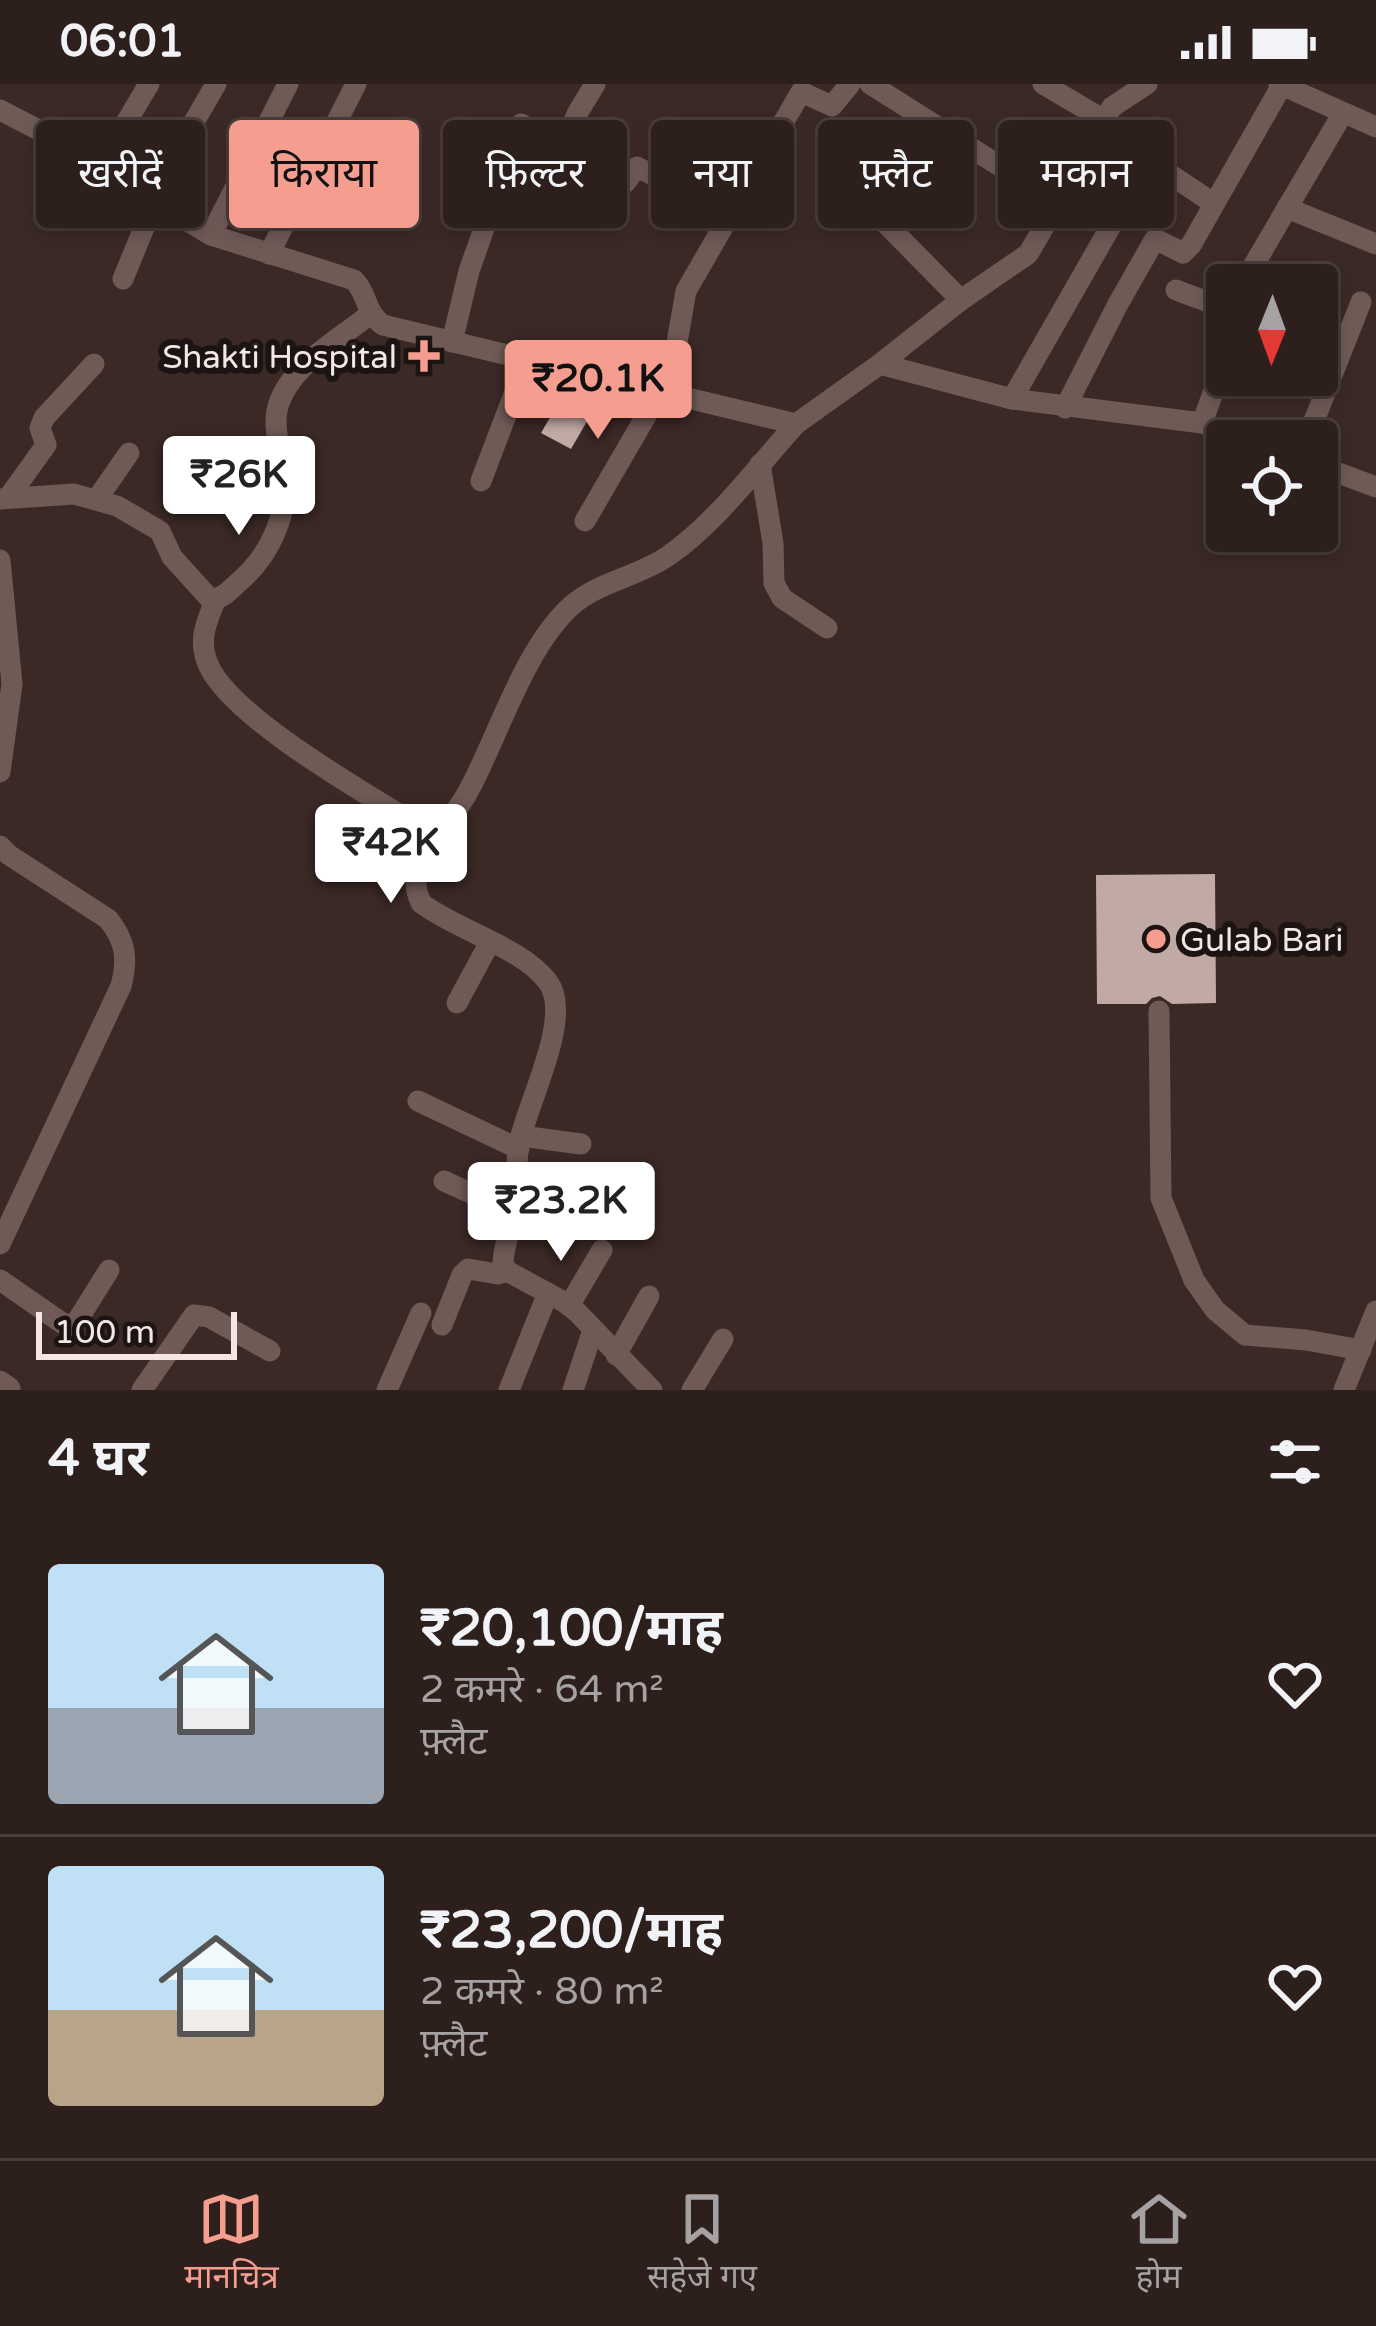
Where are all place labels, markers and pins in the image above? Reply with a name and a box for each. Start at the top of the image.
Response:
place label: Shakti Hospital [162,338,397,377]
marker: Shakti Hospital [408,340,440,372]
pin: ₹20.1K [500,340,696,442]
pin: ₹26K [168,436,310,538]
pin: ₹42K [320,804,462,906]
place label: Gulab Bari [1180,921,1344,960]
marker: Gulab Bari [1143,926,1169,952]
pin: ₹23.2K [463,1162,659,1264]

